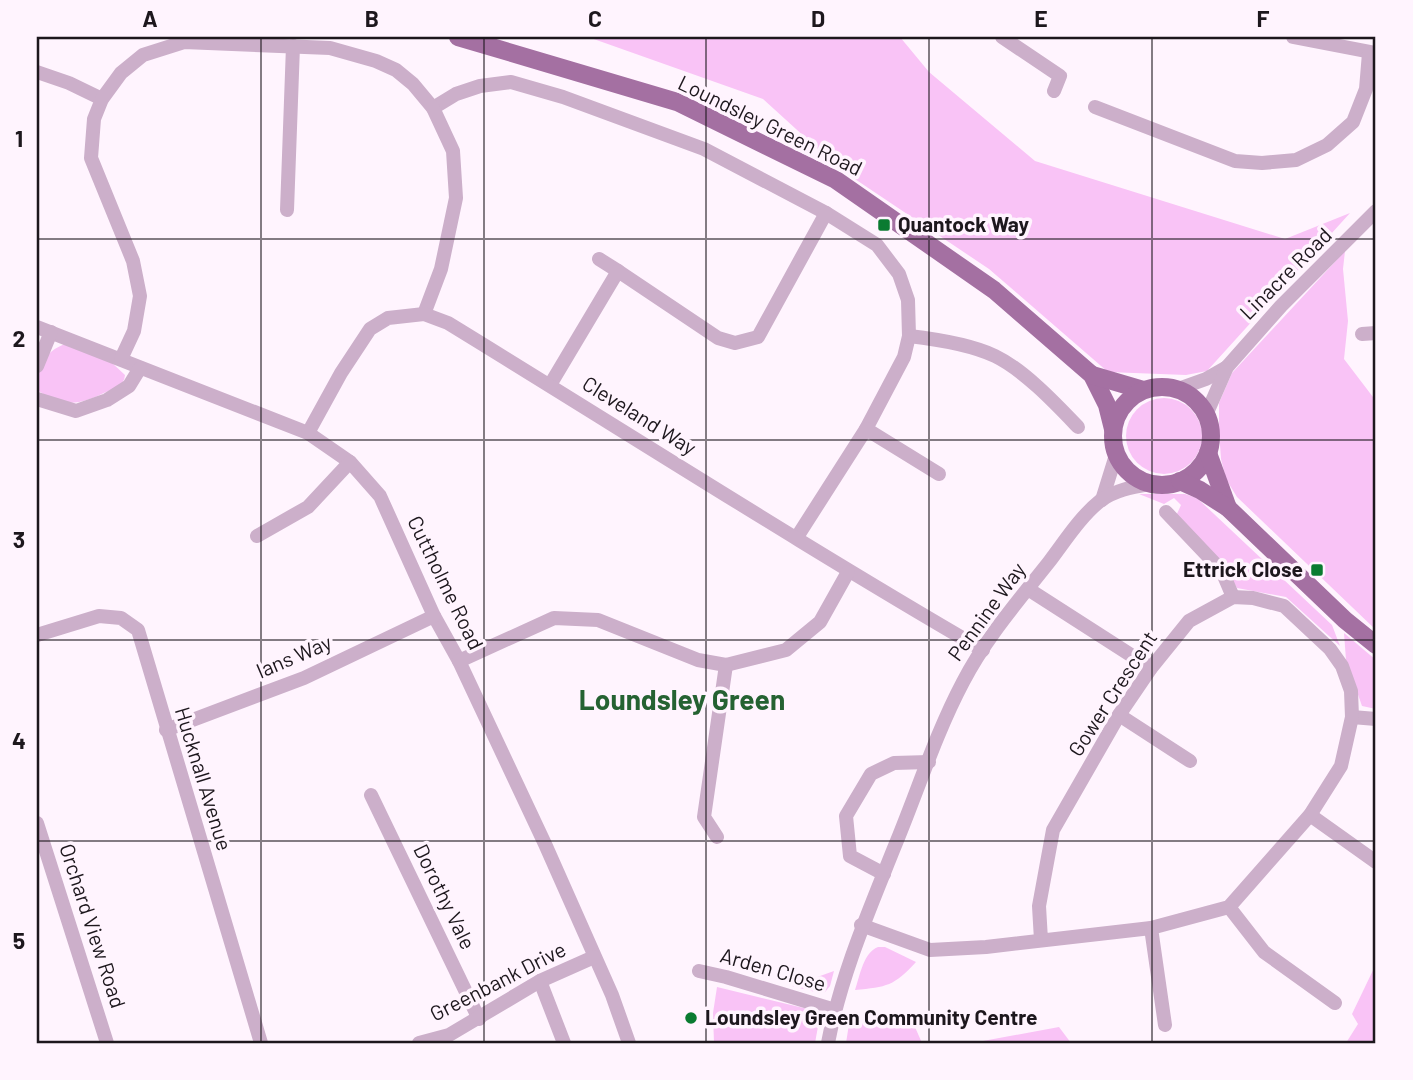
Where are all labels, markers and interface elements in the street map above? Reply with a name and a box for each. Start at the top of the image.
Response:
text: A [142,4,158,32]
text: B [365,4,379,32]
text: C [588,4,602,32]
text: D [811,4,825,32]
text: E [1034,4,1048,32]
text: F [1257,4,1270,32]
street label: Loundsley Green Road [675,69,867,180]
text: 1 [15,124,23,152]
place label: Quantock Way [898,211,1030,236]
marker: Quantock Way [876,217,892,233]
street label: Linacre Road [1234,222,1336,324]
text: 2 [13,324,25,352]
street label: Cleveland Way [578,370,702,460]
street label: Cuttholme Road [403,511,490,653]
text: 3 [13,525,25,553]
place label: Ettrick Close [1183,556,1303,581]
street label: Pennine Way [942,557,1030,665]
marker: Ettrick Close [1309,562,1325,578]
street label: Gower Crescent [1062,626,1161,760]
street label: Ians Way [252,628,335,683]
district label: Loundsley Green [579,682,785,716]
street label: Hucknall Avenue [171,704,238,854]
text: 4 [12,726,26,754]
street label: Orchard View Road [55,840,132,1011]
street label: Dorothy Vale [409,840,482,953]
text: 5 [13,926,25,954]
street label: Greenbank Drive [425,936,569,1026]
street label: Arden Close [718,942,829,996]
place label: Loundsley Green Community Centre [705,1004,1038,1029]
marker: Loundsley Green Community Centre [683,1010,699,1026]

